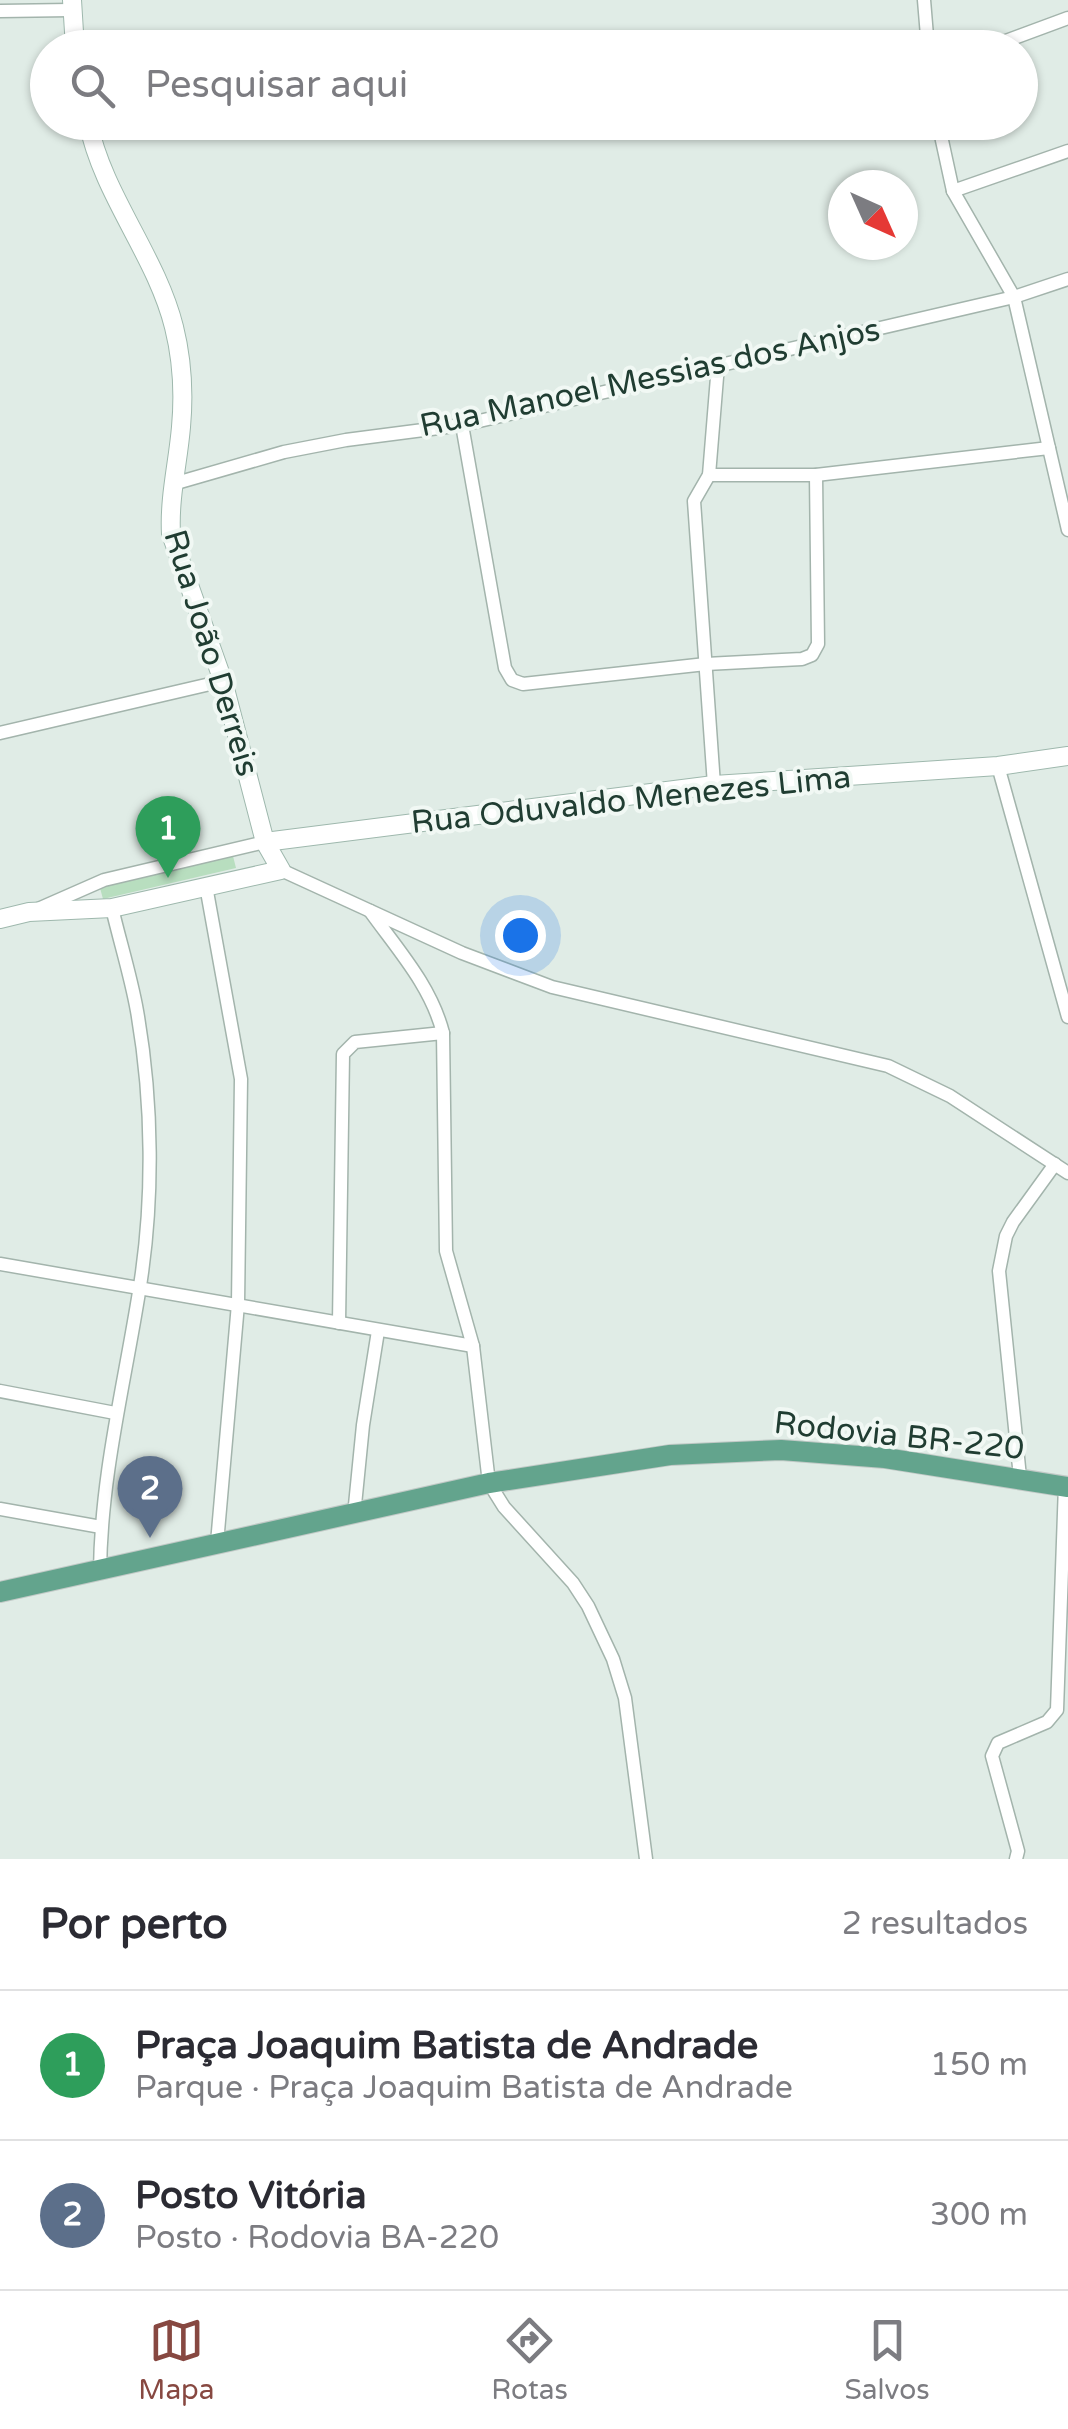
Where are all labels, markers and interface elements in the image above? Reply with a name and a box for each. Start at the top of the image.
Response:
search box [30,30,1038,140]
icon: search [65,58,120,113]
text: Pesquisar aqui [145,62,408,108]
north arrow [828,170,918,260]
street label: Rua Manoel Messias dos Anjos [417,311,883,445]
street label: Rua João Derreis [155,525,267,781]
street label: Rua Oduvaldo Menezes Lima [409,758,853,842]
pin: 1 [136,796,200,878]
your location [495,910,546,961]
street label: Rodovia BR-220 [772,1404,1026,1468]
pin: 2 [118,1456,182,1538]
text: Por perto [40,1899,228,1950]
text: 2 resultados [842,1905,1028,1943]
text: Praça Joaquim Batista de Andrade [135,2023,758,2069]
text: 1 [62,2046,83,2084]
text: 150 m [930,2046,1028,2084]
text: Parque · Praça Joaquim Batista de Andrade [135,2069,793,2107]
text: Posto Vitória [135,2173,367,2219]
text: 2 [62,2196,83,2234]
text: 300 m [930,2196,1028,2234]
text: Posto · Rodovia BA-220 [135,2219,499,2257]
tab: Mapa [138,2313,215,2407]
tab: Rotas [491,2313,568,2407]
tab: Salvos [845,2313,930,2407]

